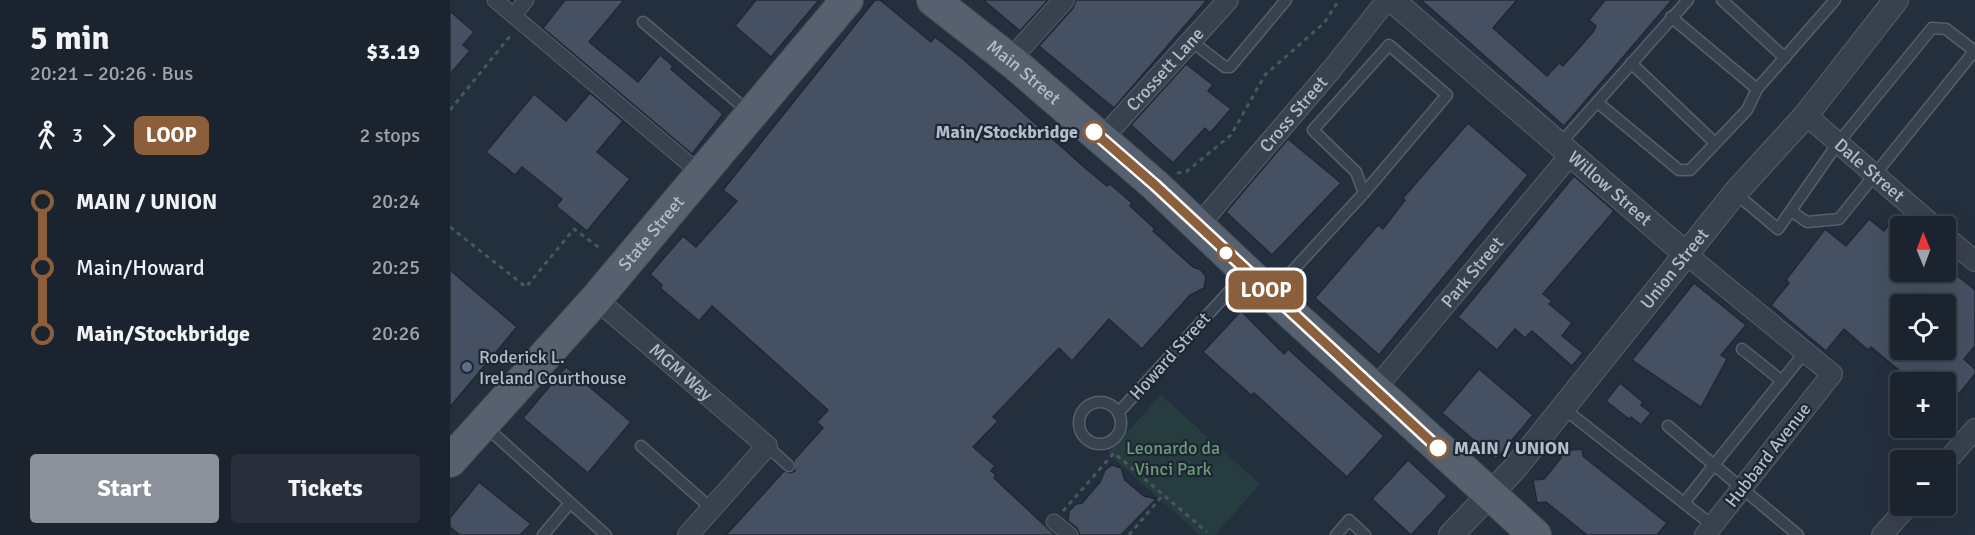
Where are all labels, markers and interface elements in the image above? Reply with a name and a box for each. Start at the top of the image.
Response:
text: 5 min [30,18,110,59]
street label: Crossett Lane [1122,23,1209,116]
street label: Main Street [982,35,1065,109]
text: $3.19 [366,38,420,65]
text: 20:21 – 20:26 · Bus [30,61,193,86]
street label: Cross Street [1255,72,1332,157]
icon: walk [30,119,63,152]
icon: forward [92,119,125,152]
place label: Main/Stockbridge [936,121,1078,143]
marker: Main/Stockbridge [1083,121,1105,143]
text: LOOP [146,122,197,148]
text: 3 [72,123,83,148]
text: 2 stops [359,123,420,148]
street label: Dale Street [1830,134,1909,206]
street label: Willow Street [1564,146,1656,230]
text: MAIN / UNION [76,188,217,215]
text: 20:24 [371,189,420,214]
street label: State Street [613,191,689,275]
north arrow [1890,216,1956,282]
map controls [1890,216,1956,516]
street label: Union Street [1636,224,1713,313]
street label: Park Street [1436,232,1508,312]
unlabelled marker [1217,244,1235,262]
text: Main/Howard [76,254,205,281]
text: 20:25 [371,255,420,280]
line badge: LOOP [1224,270,1308,310]
text: LOOP [1240,277,1292,303]
button: locate [1890,294,1956,360]
street label: Howard Street [1125,308,1215,404]
text: Main/Stockbridge [76,320,250,347]
text: 20:26 [371,321,420,346]
street label: MGM Way [645,339,718,406]
place label: Roderick L. Ireland Courthouse [479,346,626,389]
marker: Roderick L. Ireland Courthouse [460,360,474,374]
button: + [1890,372,1956,438]
street label: Hubbard Avenue [1720,398,1816,512]
park label: Leonardo da Vinci Park [1126,437,1220,480]
marker: MAIN / UNION [1427,437,1449,459]
place label: MAIN / UNION [1454,437,1570,459]
button: − [1890,450,1956,516]
button: Start [30,454,219,523]
button: Tickets [231,454,420,523]

